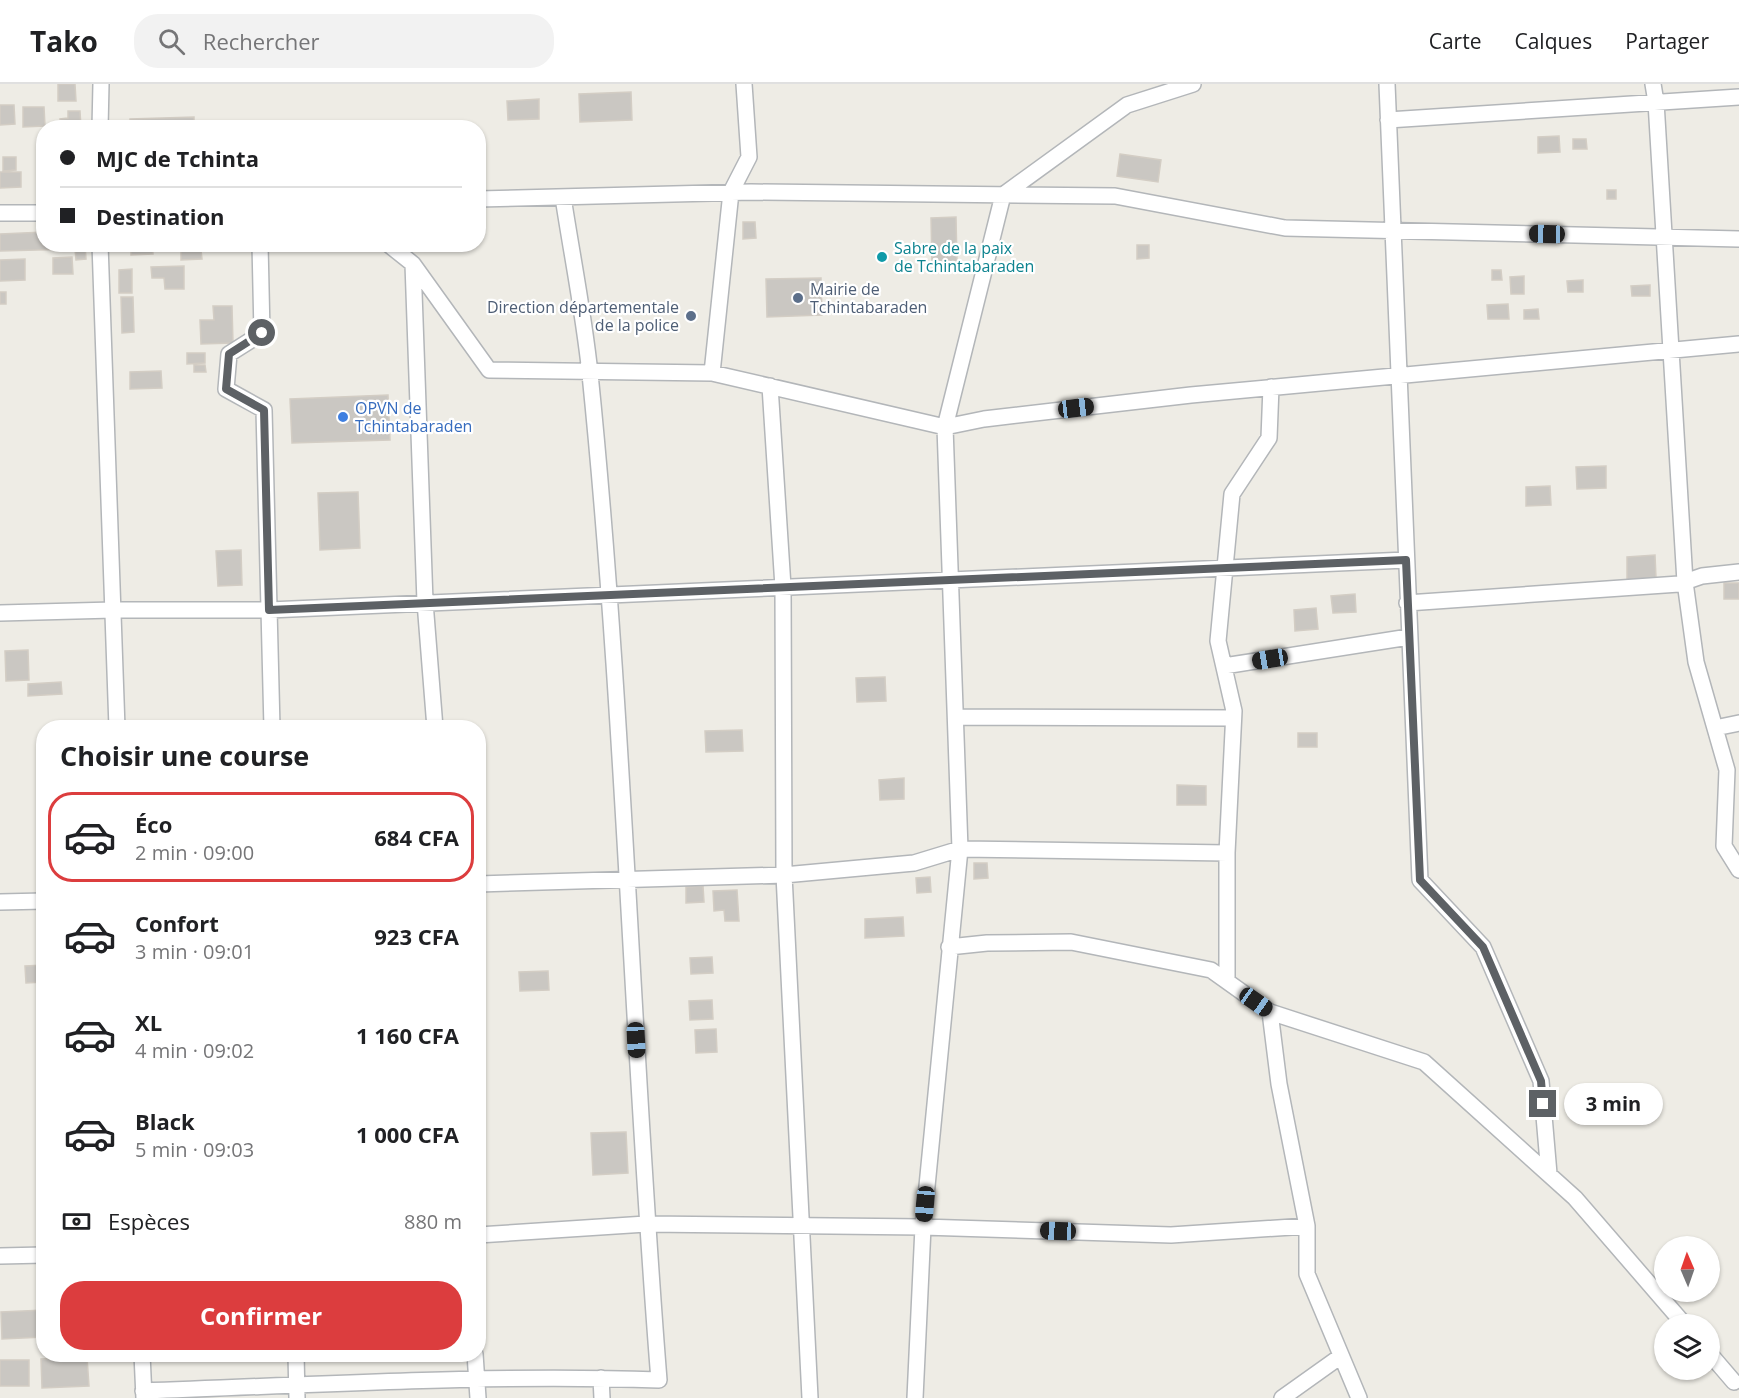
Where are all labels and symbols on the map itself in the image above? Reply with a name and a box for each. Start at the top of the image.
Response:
car [1529,225,1565,243]
place label: Sabre de la paix de Tchintabaraden [894,237,1034,277]
marker: Sabre de la paix de Tchintabaraden [875,250,889,264]
place label: Mairie de Tchintabaraden [810,278,927,318]
marker: Mairie de Tchintabaraden [791,291,805,305]
place label: Direction départementale de la police [487,296,679,336]
marker: Direction départementale de la police [684,309,698,323]
route start [248,319,275,346]
place label: OPVN de Tchintabaraden [355,397,472,437]
car [1057,397,1095,419]
marker: OPVN de Tchintabaraden [336,410,350,424]
car [1251,647,1289,671]
car [1236,984,1276,1020]
car [626,1022,646,1058]
callout: 3 min [1564,1083,1663,1125]
route end [1529,1090,1556,1117]
car [914,1185,936,1223]
car [1040,1221,1076,1241]
north arrow [1654,1236,1720,1302]

